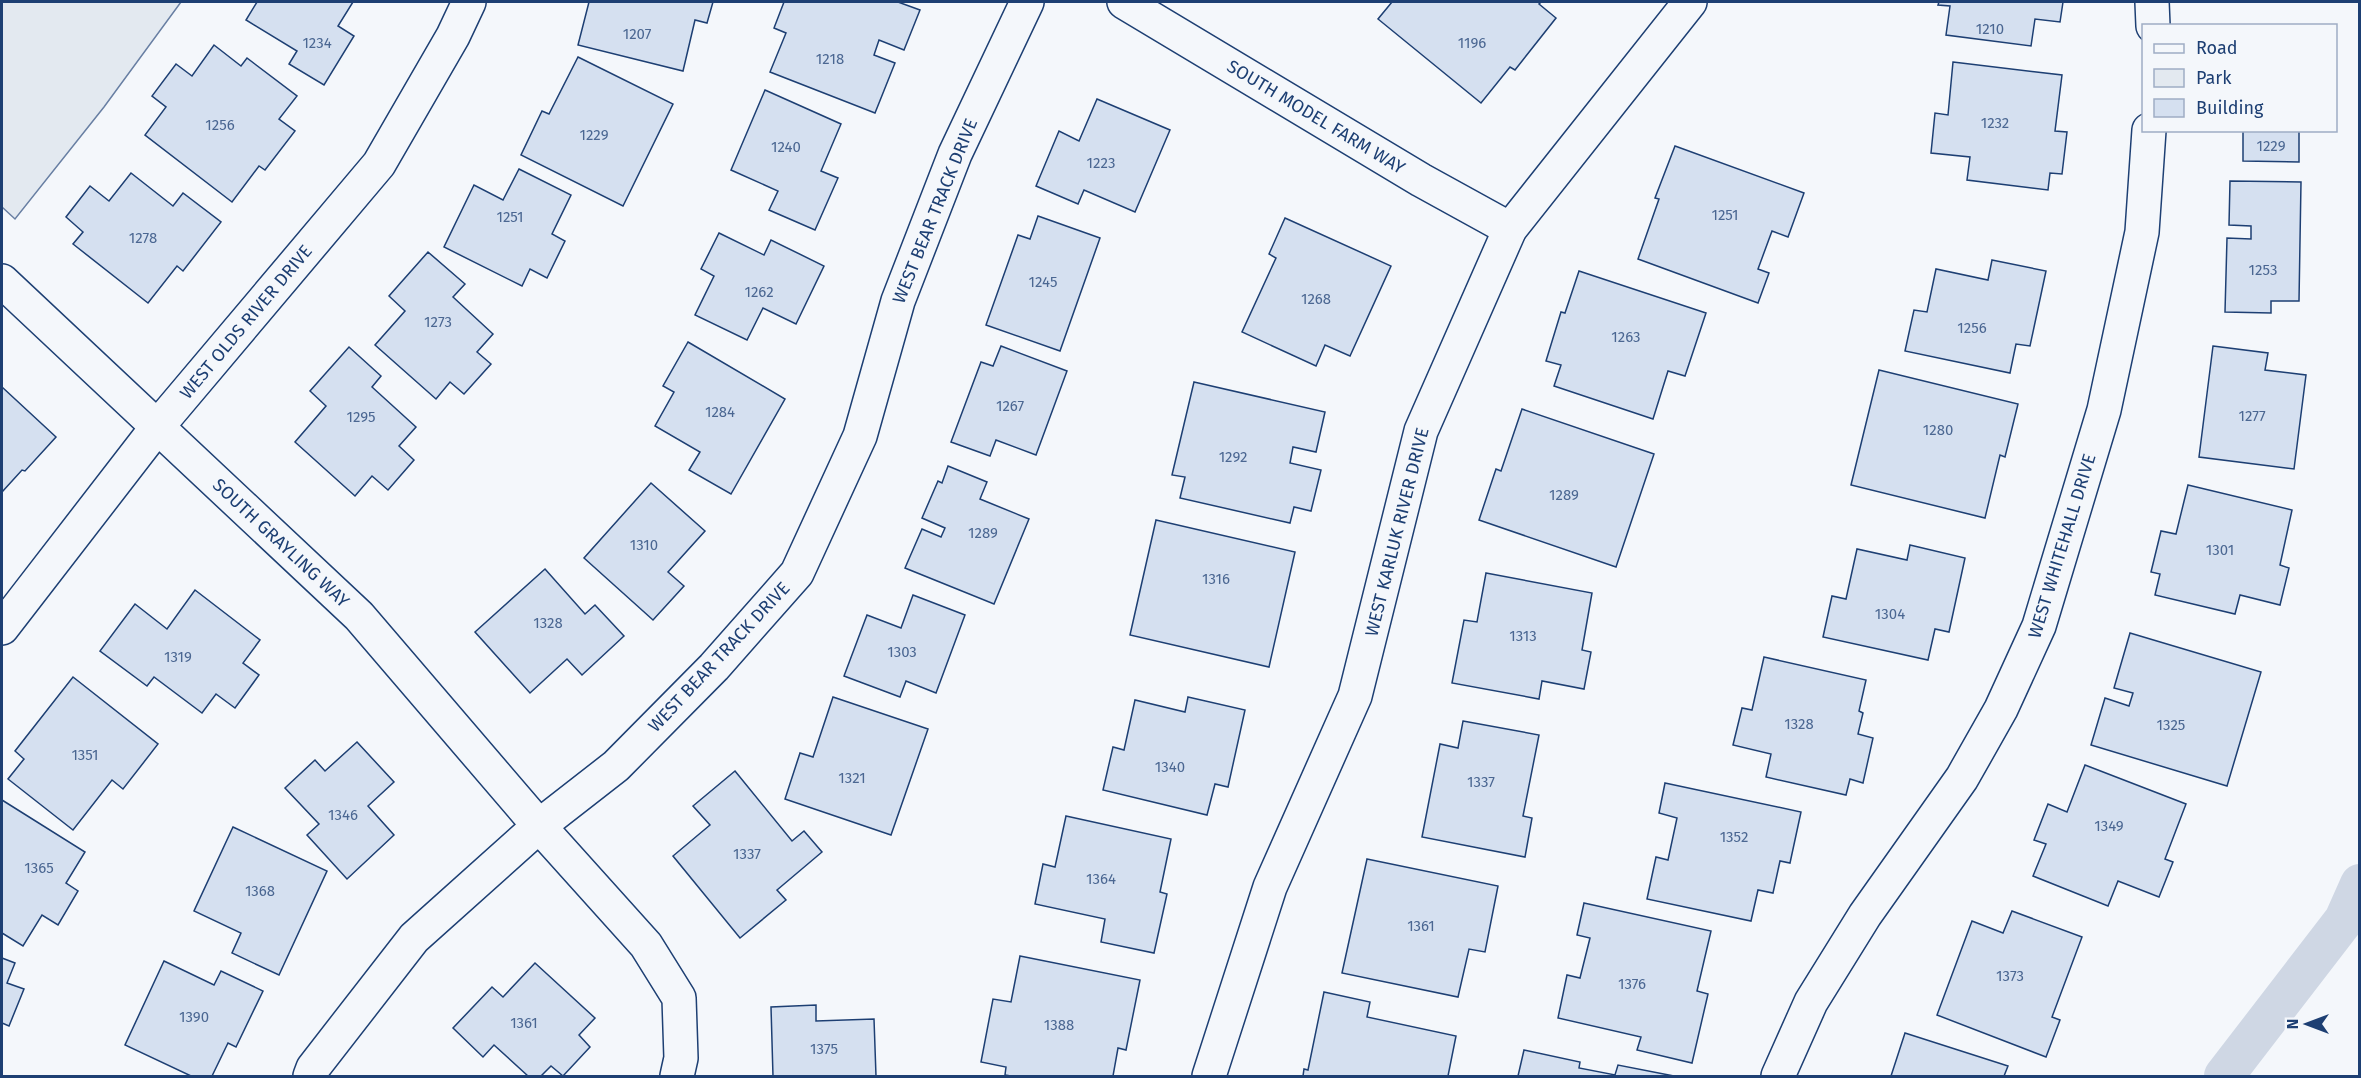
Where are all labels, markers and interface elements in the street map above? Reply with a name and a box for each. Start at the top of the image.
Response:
house number: 1210 [1976,20,2004,38]
legend [2142,24,2337,132]
house number: 1207 [623,25,652,43]
house number: 1234 [302,34,332,52]
house number: 1196 [1458,34,1486,52]
text: Road [2196,37,2238,59]
house number: 1218 [816,50,844,68]
street label: SOUTH MODEL FARM WAY [1223,55,1409,179]
text: Park [2196,67,2232,89]
text: Building [2196,97,2264,119]
house number: 1232 [1981,114,2009,132]
street label: WEST BEAR TRACK DRIVE [888,115,982,307]
house number: 1256 [205,116,235,134]
house number: 1229 [579,126,609,144]
house number: 1229 [2256,137,2286,155]
house number: 1240 [771,138,801,156]
house number: 1223 [1087,154,1115,172]
house number: 1251 [1711,206,1739,224]
house number: 1251 [496,208,524,226]
house number: 1278 [129,229,157,247]
street label: WEST OLDS RIVER DRIVE [175,240,317,404]
house number: 1253 [2249,261,2277,279]
house number: 1245 [1029,273,1057,291]
house number: 1262 [744,283,774,301]
house number: 1268 [1301,290,1331,308]
house number: 1273 [424,313,452,331]
house number: 1256 [1957,319,1987,337]
house number: 1263 [1611,328,1641,346]
house number: 1267 [996,397,1024,415]
house number: 1284 [705,403,735,421]
house number: 1277 [2238,407,2266,425]
house number: 1295 [346,408,376,426]
house number: 1280 [1923,421,1953,439]
street label: WEST KARLUK RIVER DRIVE [1360,425,1434,639]
house number: 1292 [1219,448,1247,466]
street label: WEST WHITEHALL DRIVE [2023,451,2101,641]
street label: SOUTH GRAYLING WAY [208,474,354,612]
house number: 1289 [1549,486,1579,504]
house number: 1289 [968,524,998,542]
house number: 1310 [630,536,658,554]
house number: 1301 [2206,541,2234,559]
house number: 1316 [1202,570,1230,588]
street label: WEST BEAR TRACK DRIVE [644,577,794,737]
house number: 1304 [1875,605,1905,623]
house number: 1328 [533,614,563,632]
house number: 1313 [1509,627,1537,645]
house number: 1303 [887,643,917,661]
house number: 1319 [164,648,192,666]
house number: 1328 [1784,715,1814,733]
house number: 1325 [2157,716,2185,734]
house number: 1351 [71,746,99,764]
house number: 1340 [1155,758,1185,776]
house number: 1321 [838,769,866,787]
house number: 1337 [1467,773,1495,791]
house number: 1346 [328,806,358,824]
house number: 1349 [2094,817,2124,835]
house number: 1352 [1720,828,1748,846]
house number: 1337 [733,845,761,863]
house number: 1365 [24,859,54,877]
house number: 1364 [1086,870,1116,888]
house number: 1368 [245,882,275,900]
house number: 1361 [1407,917,1435,935]
house number: 1373 [1996,967,2024,985]
house number: 1376 [1618,975,1646,993]
north arrow [2277,994,2337,1054]
house number: 1390 [179,1008,209,1026]
house number: 1361 [510,1014,538,1032]
house number: 1388 [1044,1016,1074,1034]
text: N [2283,1019,2302,1029]
house number: 1375 [810,1040,838,1058]

